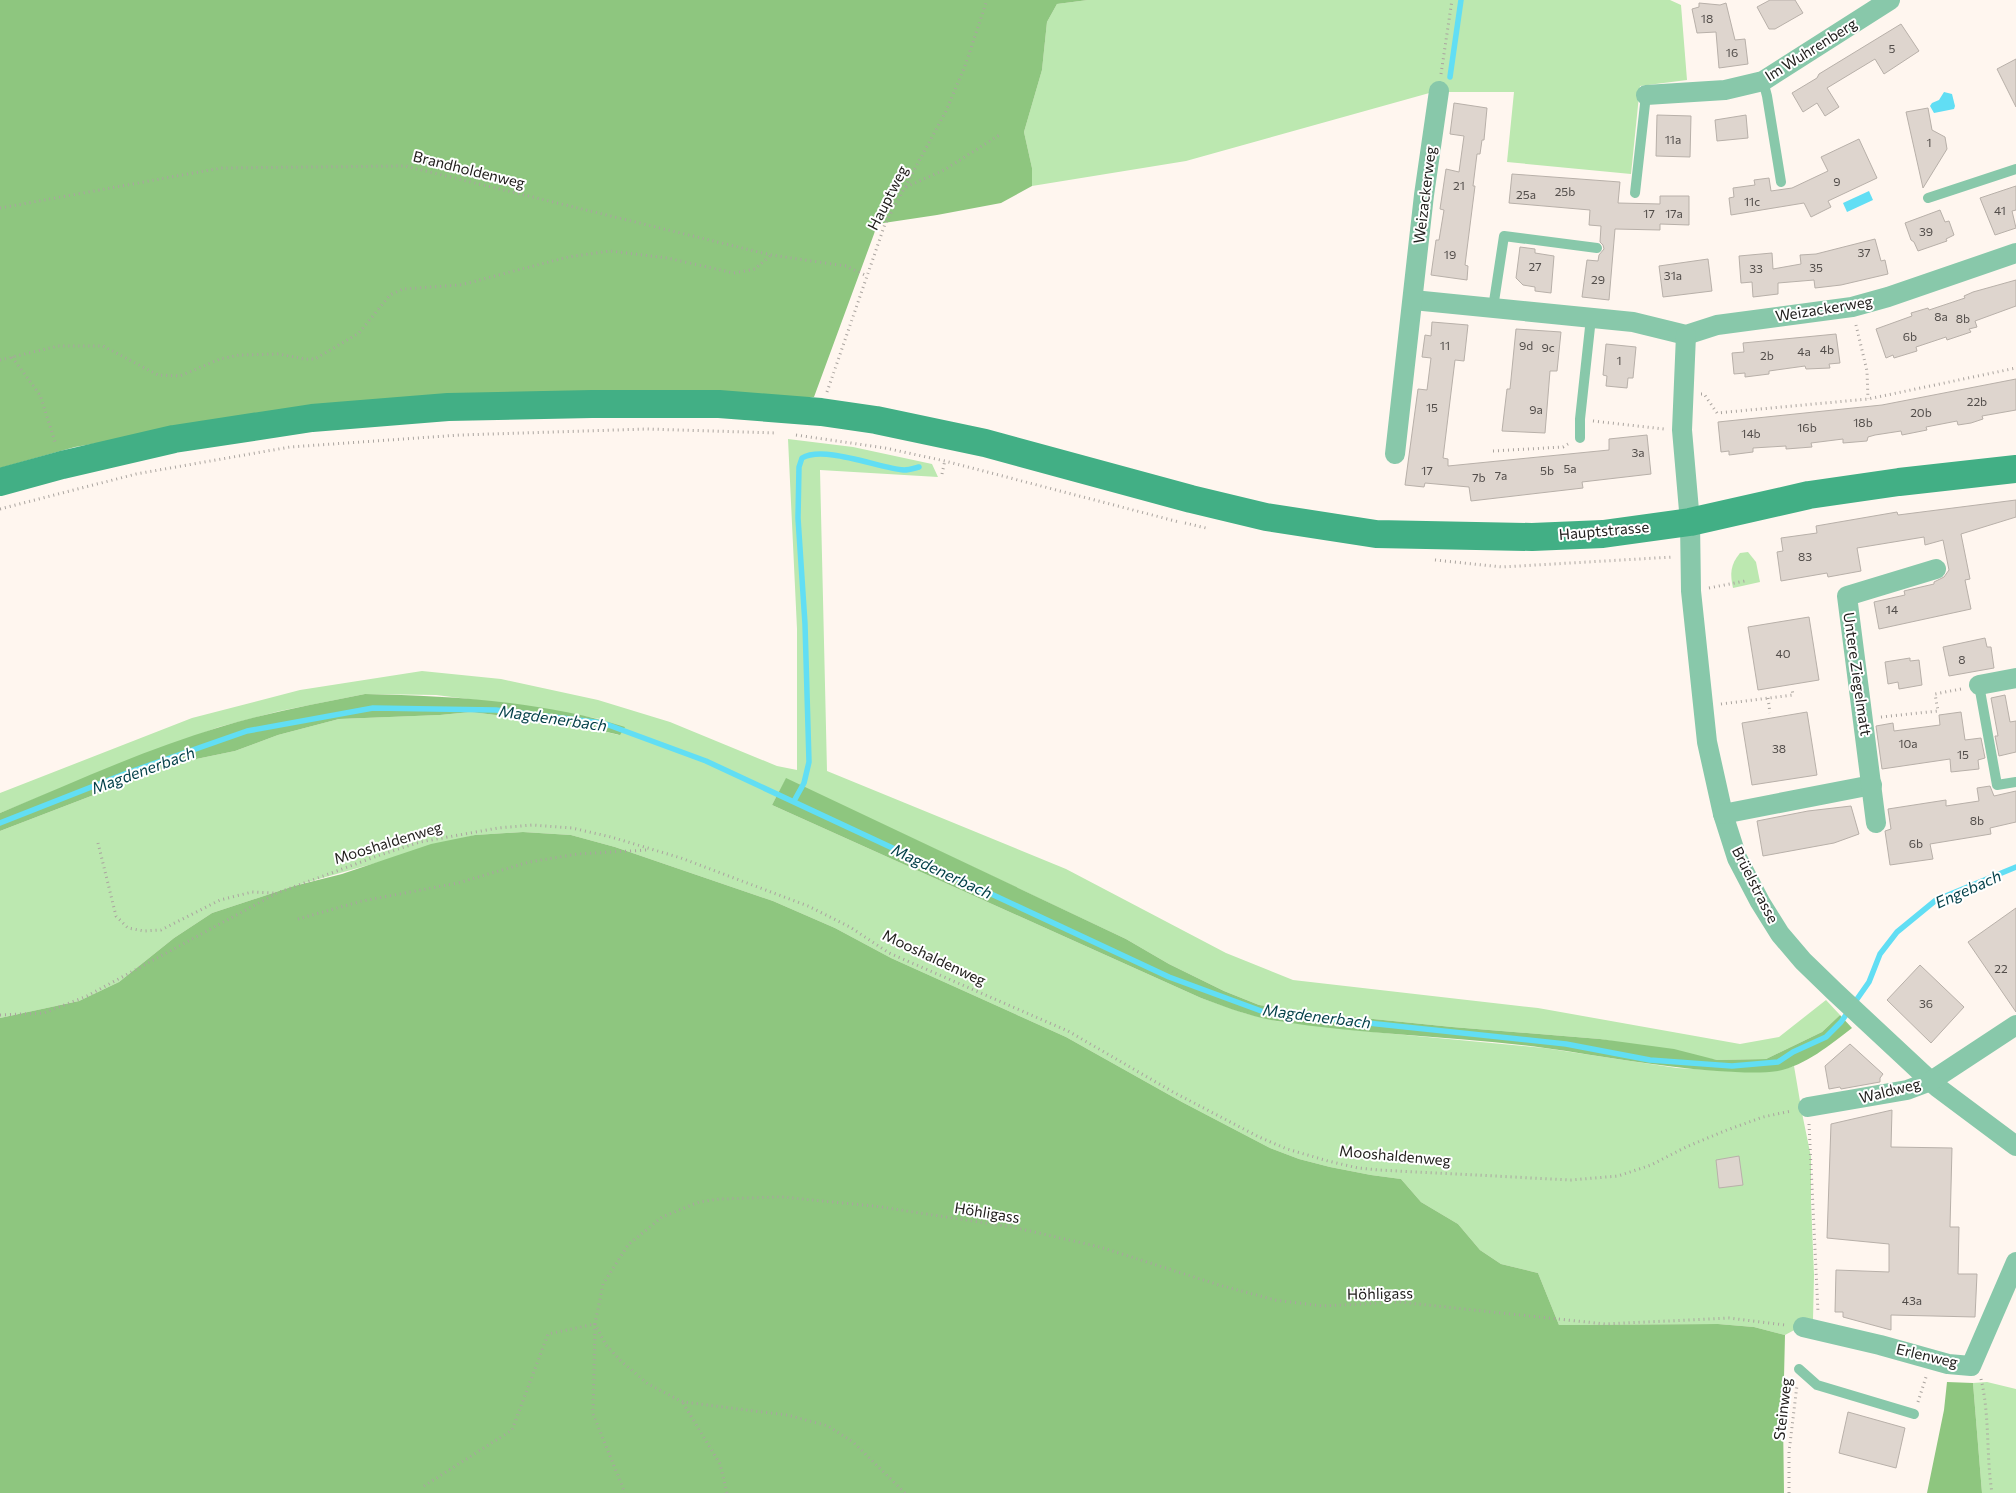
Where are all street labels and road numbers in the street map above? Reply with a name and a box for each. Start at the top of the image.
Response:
street label: Im Wuhrenberg [1761,14,1860,85]
street label: Weizackerweg [1409,145,1439,245]
street label: Brandholdenweg [411,146,527,192]
street label: Hauptweg [863,162,911,233]
street label: Weizackerweg [1774,291,1874,325]
street label: Hauptstrasse [1558,517,1650,543]
street label: Untere Ziegelmatt [1840,611,1876,737]
street label: Mooshaldenweg [332,817,444,867]
street label: Brüelstrasse [1729,843,1783,926]
street label: Mooshaldenweg [880,925,989,989]
street label: Waldweg [1857,1074,1922,1106]
street label: Mooshaldenweg [1339,1141,1452,1169]
street label: Höhligass [953,1198,1021,1226]
street label: Höhligass [1347,1283,1413,1303]
street label: Erlenweg [1895,1339,1960,1371]
street label: Steinweg [1769,1377,1795,1441]

